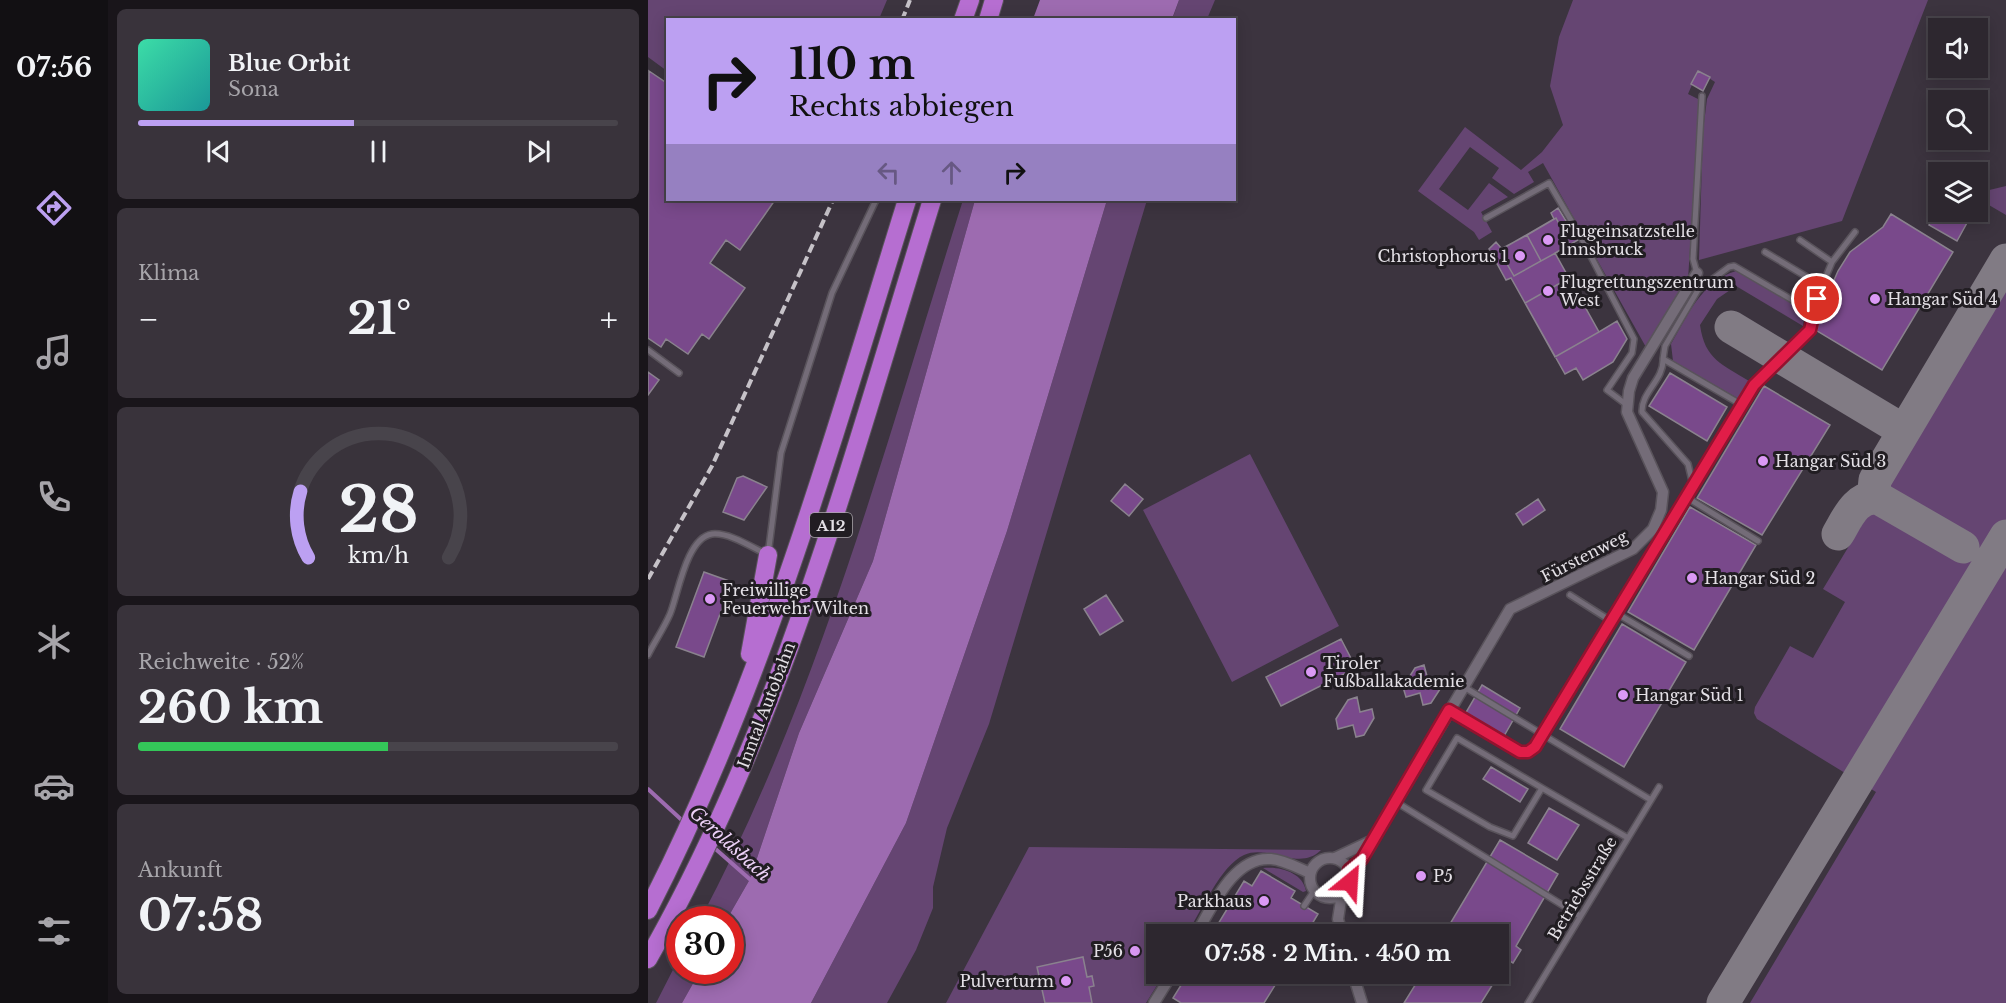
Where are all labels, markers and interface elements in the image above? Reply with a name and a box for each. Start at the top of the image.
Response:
map controls [1928,18,1988,222]
button: sound [1928,18,1988,78]
text: 110 m [789,38,915,90]
icon: right [690,42,768,120]
text: Blue Orbit [228,50,350,77]
text: 07:56 [16,51,92,84]
text: Sona [228,77,279,101]
text: Rechts abbiegen [789,90,1014,123]
button: search [1928,90,1988,150]
icon: previous [202,135,235,168]
icon: pause [362,135,395,168]
icon: next [522,135,555,168]
icon: left [872,156,905,189]
icon: ahead [935,156,968,189]
icon: right [998,156,1031,189]
button: layers [1928,162,1988,222]
icon: directions [33,187,75,229]
place label: Flugeinsatzstelle Innsbruck [1560,221,1695,259]
marker: Flugeinsatzstelle Innsbruck [1541,233,1555,247]
place label: Christophorus 1 [1378,246,1508,266]
marker: Christophorus 1 [1513,249,1527,263]
text: Klima [138,261,199,285]
place label: Flugrettungszentrum West [1559,272,1734,310]
pin [1791,273,1842,324]
icon: arrive [1800,282,1833,315]
marker: Flugrettungszentrum West [1541,284,1555,298]
place label: Hangar Süd 4 [1887,289,1998,309]
text: 21° [347,290,411,346]
marker: Hangar Süd 4 [1868,292,1882,306]
text: − [138,299,159,340]
text: + [600,299,618,340]
icon: music [33,331,75,373]
place label: Hangar Süd 3 [1775,451,1886,471]
marker: Hangar Süd 3 [1756,454,1770,468]
text: 28 [338,472,418,550]
icon: phone [33,476,75,518]
road number: A12 [810,513,852,537]
street label: Fürstenweg [1537,525,1631,586]
text: km/h [348,543,409,570]
place label: Hangar Süd 2 [1704,568,1815,588]
marker: Hangar Süd 2 [1685,571,1699,585]
place label: Freiwillige Feuerwehr Wilten [722,580,869,618]
marker: Freiwillige Feuerwehr Wilten [703,592,717,606]
icon: climate [33,621,75,663]
street label: Inntal Autobahn [733,639,799,771]
text: Reichweite · 52% [138,650,304,674]
place label: Tiroler Fußballakademie [1323,653,1464,691]
marker: Tiroler Fußballakademie [1304,665,1318,679]
text: 260 km [138,679,323,735]
place label: Hangar Süd 1 [1635,685,1744,705]
marker: Hangar Süd 1 [1616,688,1630,702]
icon: car [33,765,75,807]
water label: Geroldsbach [685,802,775,886]
street label: Betriebsstraße [1543,833,1621,943]
position arrow [1318,850,1382,914]
text: Ankunft [138,858,223,882]
place label: P5 [1433,866,1453,886]
marker: P5 [1414,869,1428,883]
text: 07:58 [138,887,263,943]
place label: Parkhaus [1177,891,1252,911]
marker: Parkhaus [1257,894,1271,908]
speed limit sign: 30 [666,906,744,984]
icon: filters [33,910,75,952]
text: 07:58 · 2 Min. · 450 m [1204,940,1451,967]
place label: P56 [1093,941,1123,961]
marker: P56 [1128,944,1142,958]
place label: Pulverturm [959,971,1054,991]
marker: Pulverturm [1059,974,1073,988]

